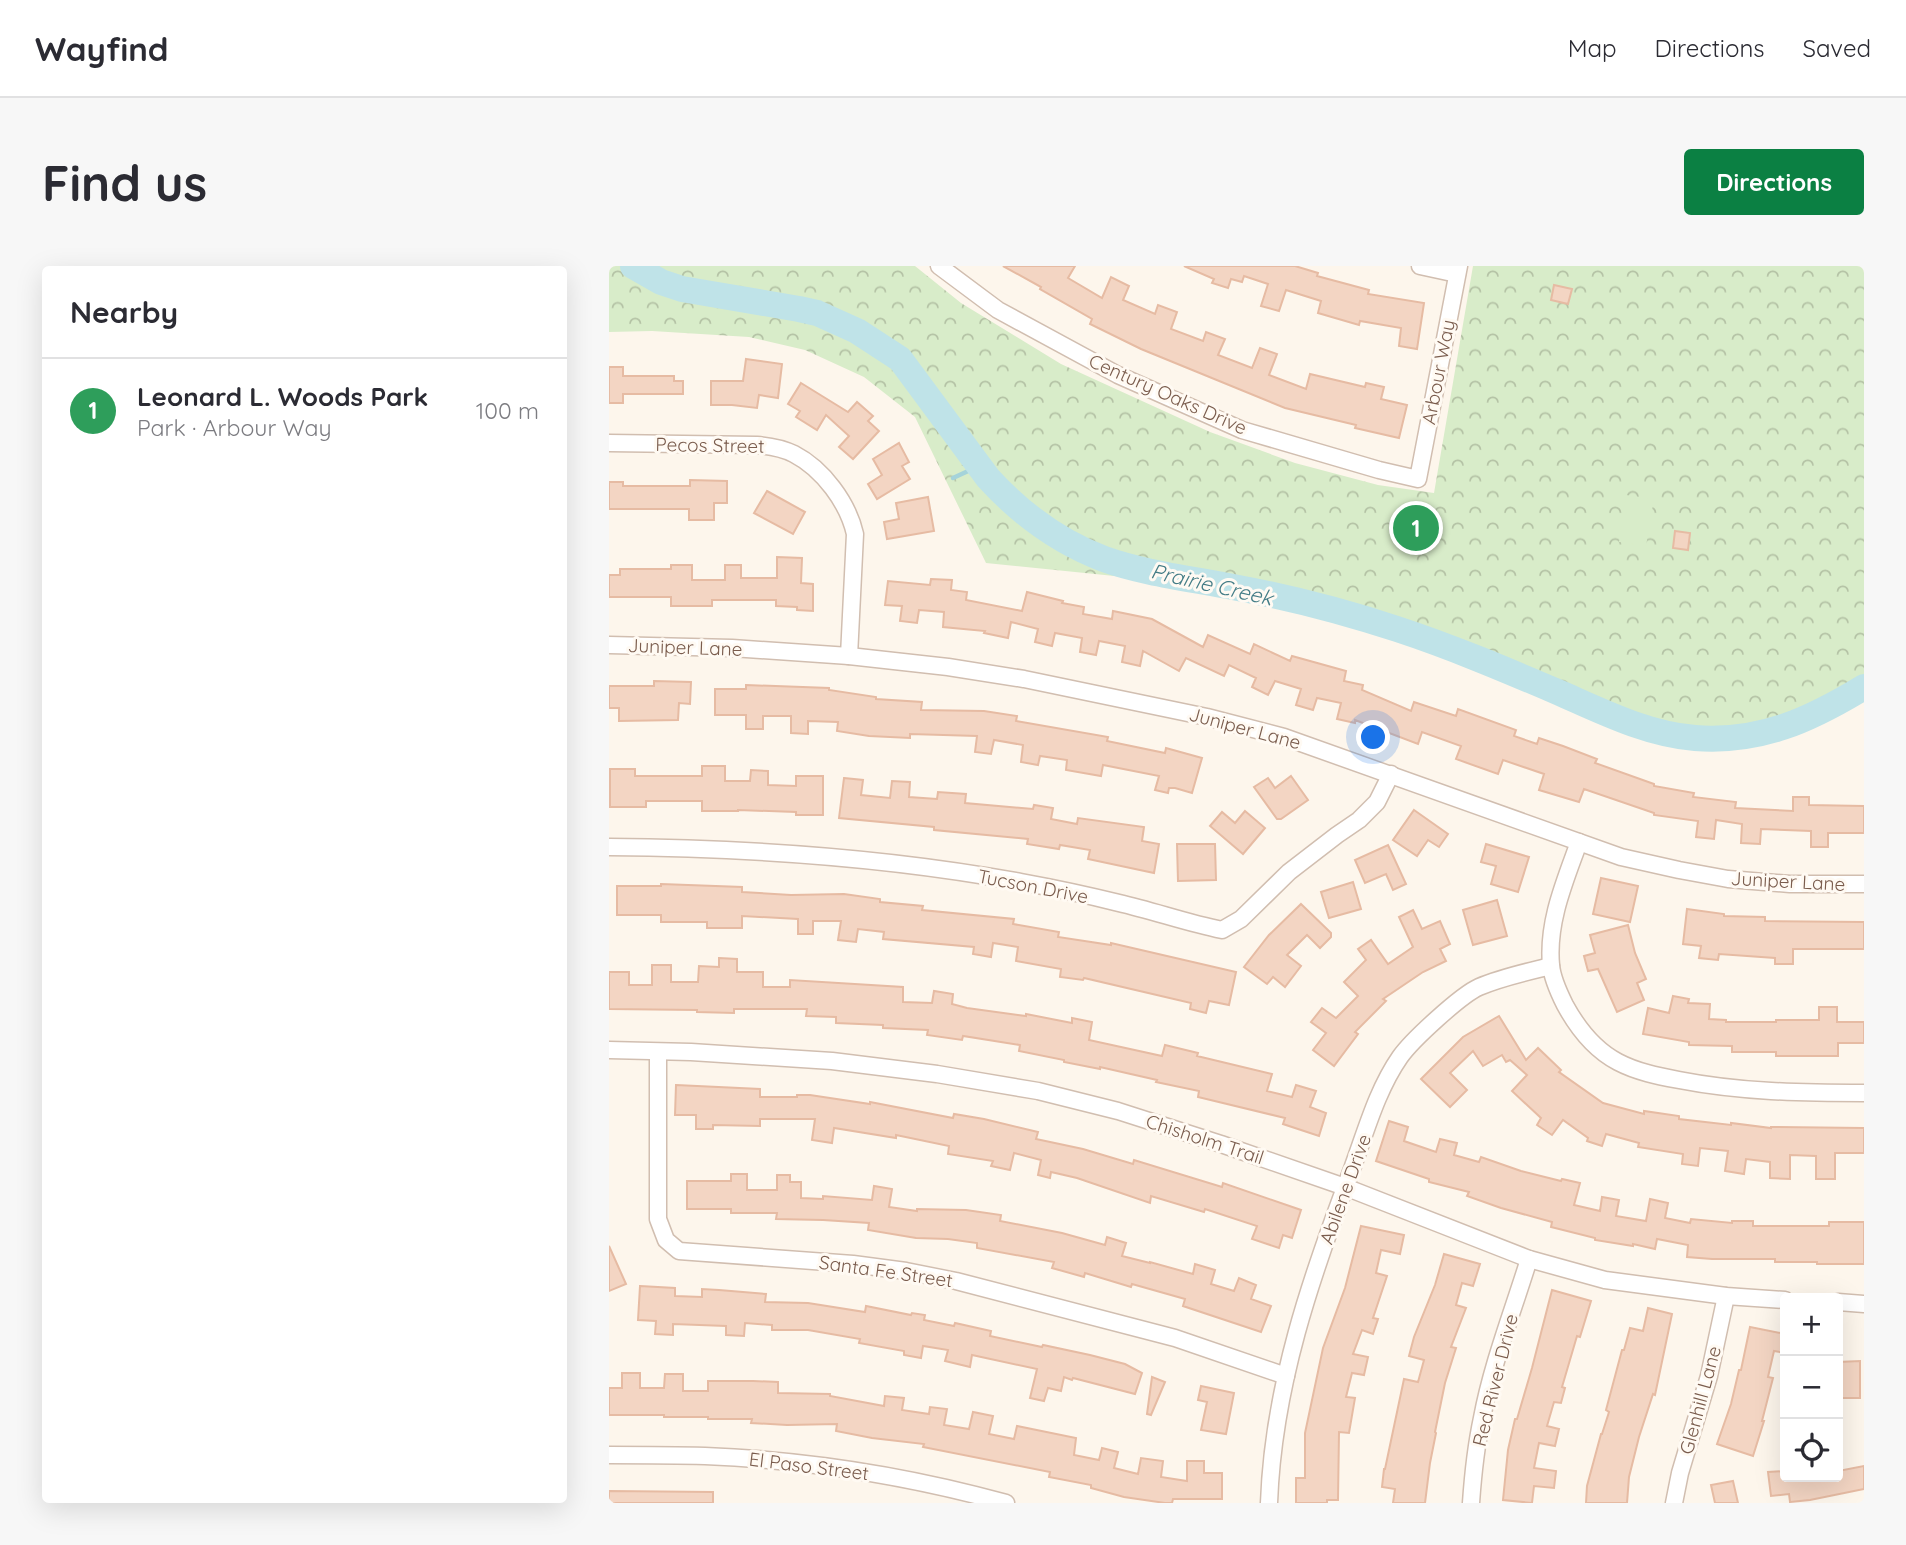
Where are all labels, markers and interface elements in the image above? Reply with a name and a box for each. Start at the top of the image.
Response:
text: Wayfind [35,28,169,69]
text: Map [1568,33,1617,63]
text: Directions [1655,33,1765,63]
text: Saved [1803,33,1871,63]
button: Directions [1684,149,1864,215]
text: Find us [42,152,207,213]
text: Nearby [70,293,178,331]
street label: Arbour Way [1416,317,1460,427]
street label: Century Oaks Drive [1085,348,1251,440]
text: Leonard L. Woods Park [137,380,428,413]
text: 1 [89,396,97,425]
text: 100 m [476,396,539,425]
text: Park · Arbour Way [137,413,332,442]
street label: Pecos Street [655,432,765,458]
pin: 1 [1393,502,1439,554]
water label: Prairie Creek [1149,557,1277,611]
street label: Juniper Lane [627,633,743,661]
street label: Juniper Lane [1186,702,1304,754]
your location [1356,720,1390,754]
street label: Tucson Drive [976,864,1090,908]
street label: Juniper Lane [1730,866,1846,896]
street label: Chisholm Trail [1143,1109,1267,1169]
street label: Abilene Drive [1314,1131,1376,1247]
street label: Santa Fe Street [818,1250,954,1292]
map controls [1780,1293,1843,1482]
button: + [1780,1293,1843,1356]
street label: Red River Drive [1467,1311,1523,1449]
street label: Glenhill Lane [1674,1343,1726,1457]
button: − [1780,1356,1843,1419]
button: locate [1780,1419,1843,1482]
street label: El Paso Street [748,1447,870,1485]

